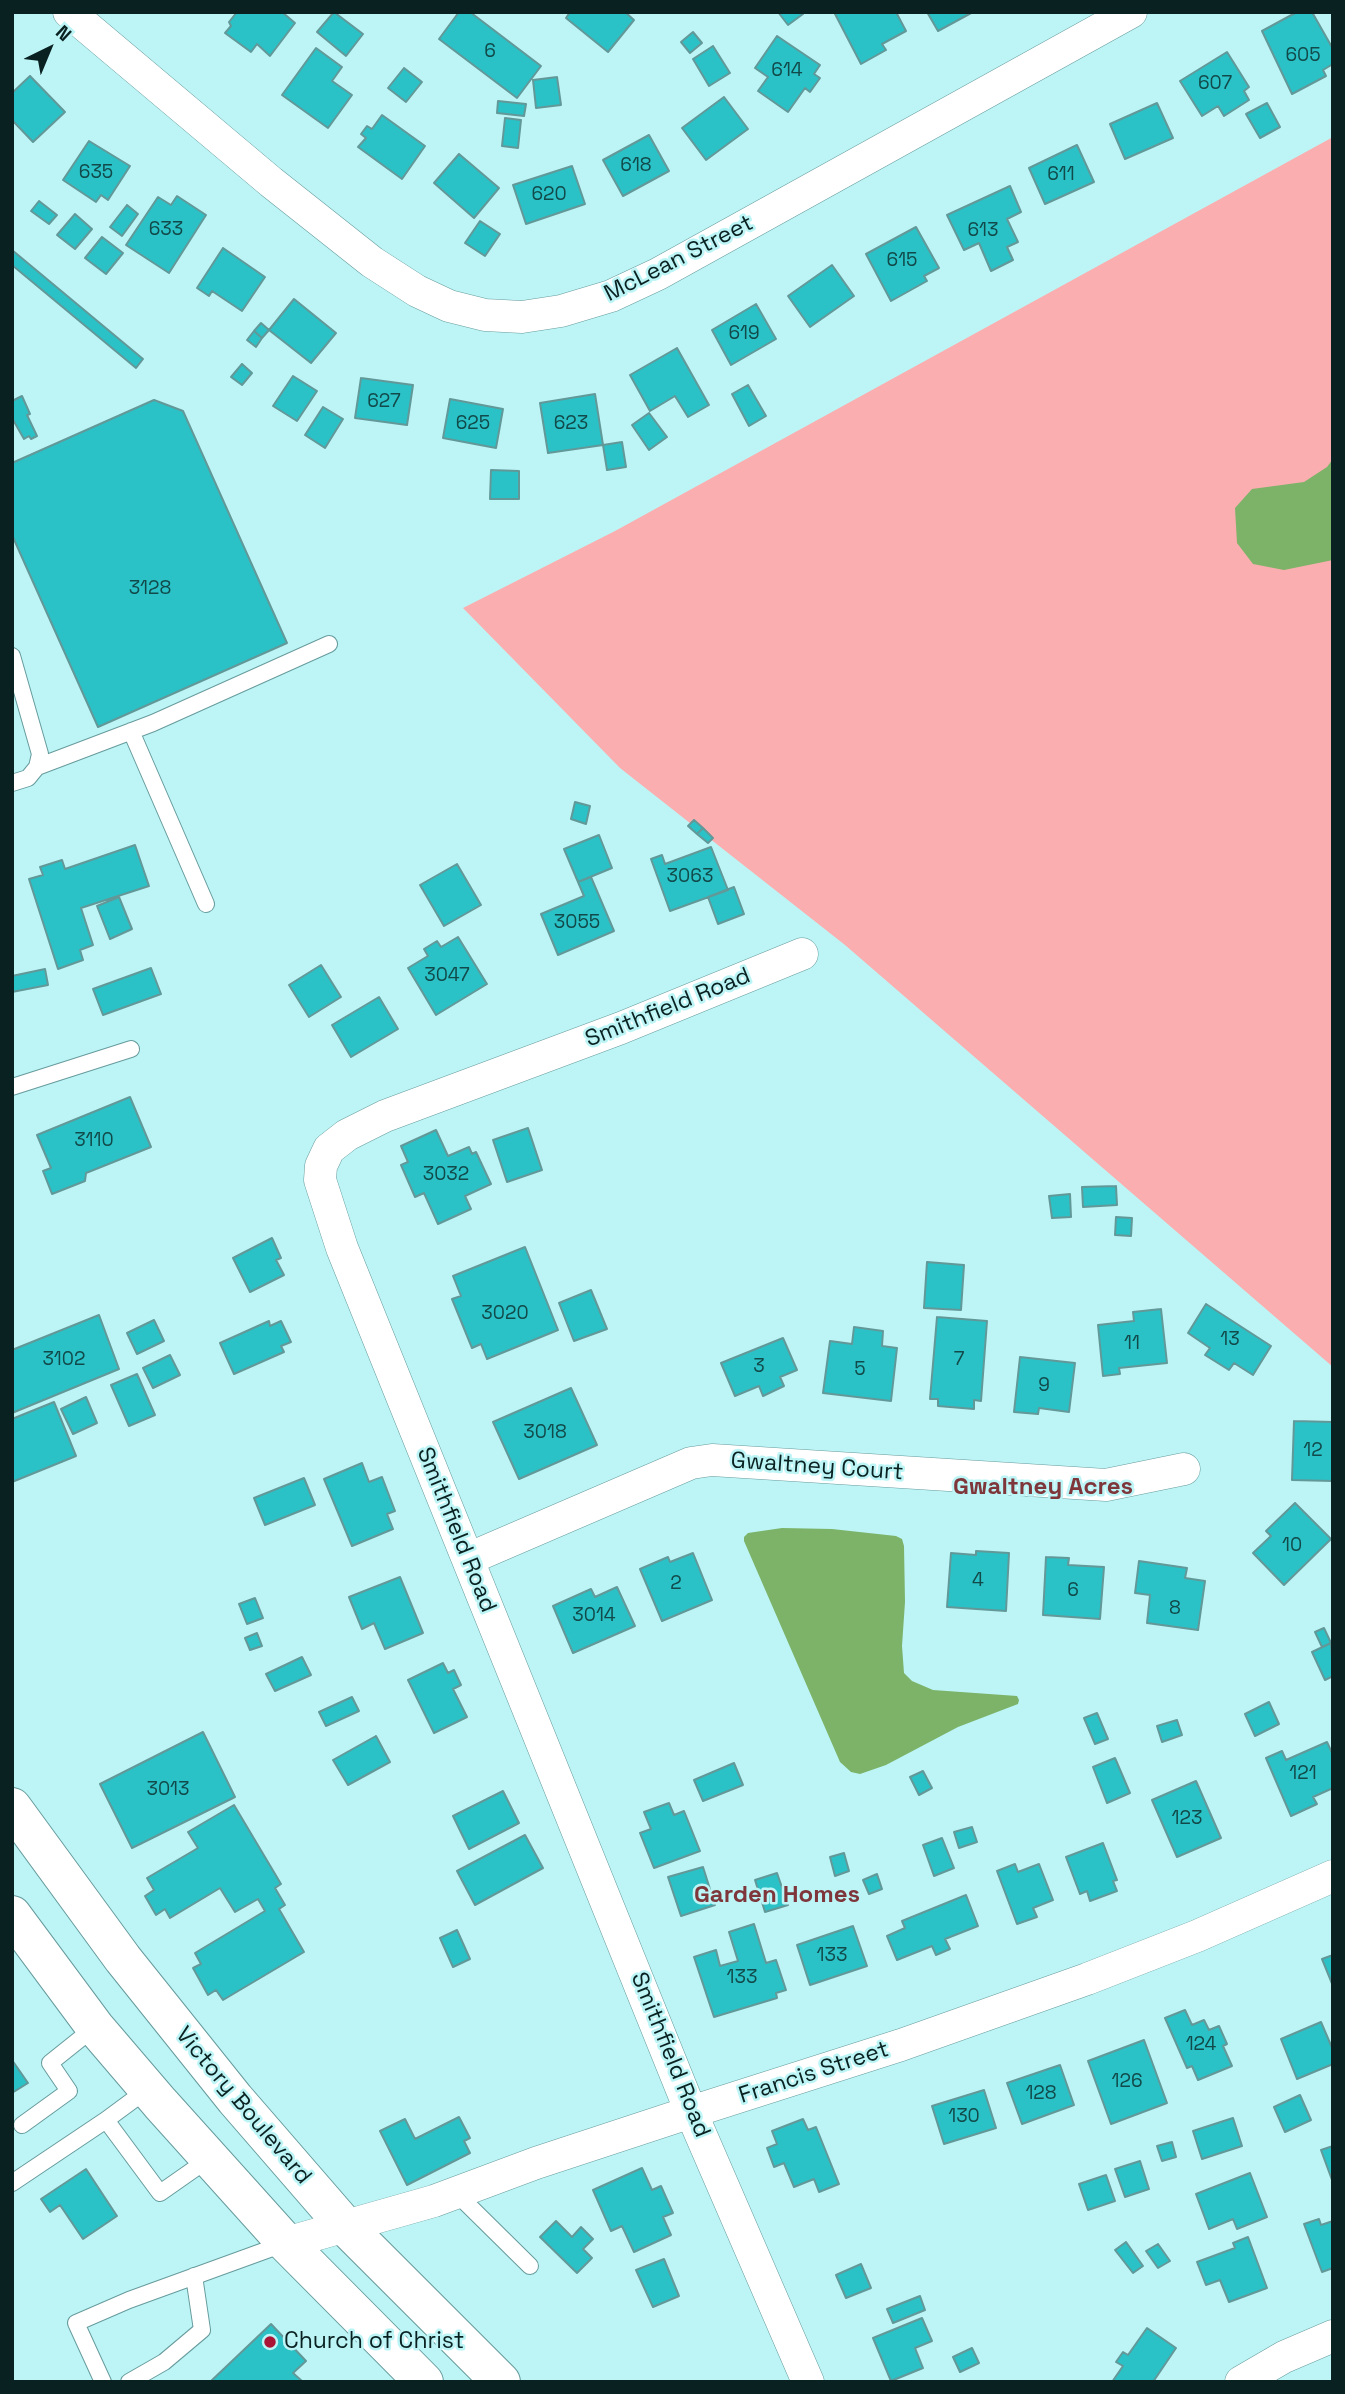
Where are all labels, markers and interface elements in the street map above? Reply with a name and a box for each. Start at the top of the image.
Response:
north arrow [14,14,84,84]
text: N [50,20,77,47]
house number: 6 [484,41,496,63]
house number: 605 [1285,45,1321,67]
house number: 614 [771,60,803,82]
house number: 607 [1198,73,1232,95]
house number: 618 [620,155,652,177]
house number: 635 [79,162,113,184]
house number: 611 [1047,164,1075,186]
house number: 620 [531,184,567,206]
street label: McLean Street [600,210,758,308]
house number: 633 [149,219,183,241]
house number: 613 [967,220,999,242]
house number: 615 [887,250,917,272]
house number: 619 [728,323,760,345]
house number: 627 [367,391,401,413]
house number: 625 [456,413,490,435]
house number: 623 [554,413,588,435]
house number: 3128 [129,578,171,600]
house number: 3063 [667,866,713,888]
house number: 3055 [554,912,600,934]
street label: Smithfield Road [581,962,755,1054]
house number: 3047 [424,965,470,987]
house number: 3110 [74,1130,114,1152]
house number: 3032 [423,1164,469,1186]
house number: 3020 [481,1303,529,1325]
house number: 13 [1220,1329,1240,1351]
house number: 11 [1124,1333,1140,1355]
house number: 3102 [43,1349,85,1371]
house number: 7 [954,1349,964,1371]
house number: 3 [753,1356,765,1378]
house number: 5 [854,1359,866,1381]
house number: 9 [1038,1375,1050,1397]
house number: 3018 [523,1422,567,1444]
house number: 12 [1303,1440,1323,1462]
street label: Smithfield Road [410,1443,502,1617]
street label: Gwaltney Court [730,1447,904,1487]
district label: Gwaltney Acres [953,1473,1133,1501]
house number: 10 [1282,1535,1302,1557]
house number: 4 [972,1570,984,1592]
house number: 2 [670,1573,682,1595]
house number: 6 [1067,1580,1079,1602]
house number: 8 [1169,1598,1181,1620]
house number: 3014 [572,1605,616,1627]
house number: 121 [1289,1763,1317,1785]
house number: 3013 [146,1779,190,1801]
house number: 123 [1172,1808,1202,1830]
district label: Garden Homes [694,1881,860,1909]
house number: 133 [817,1945,847,1967]
house number: 133 [727,1967,757,1989]
street label: Smithfield Road [624,1968,716,2142]
street label: Victory Boulevard [169,2022,317,2190]
house number: 124 [1186,2034,1216,2056]
street label: Francis Street [736,2036,892,2110]
house number: 126 [1111,2071,1143,2093]
house number: 128 [1025,2083,1057,2105]
house number: 130 [948,2106,980,2128]
place label: Church of Christ [284,2328,464,2356]
marker: Church of Christ [262,2334,278,2350]

